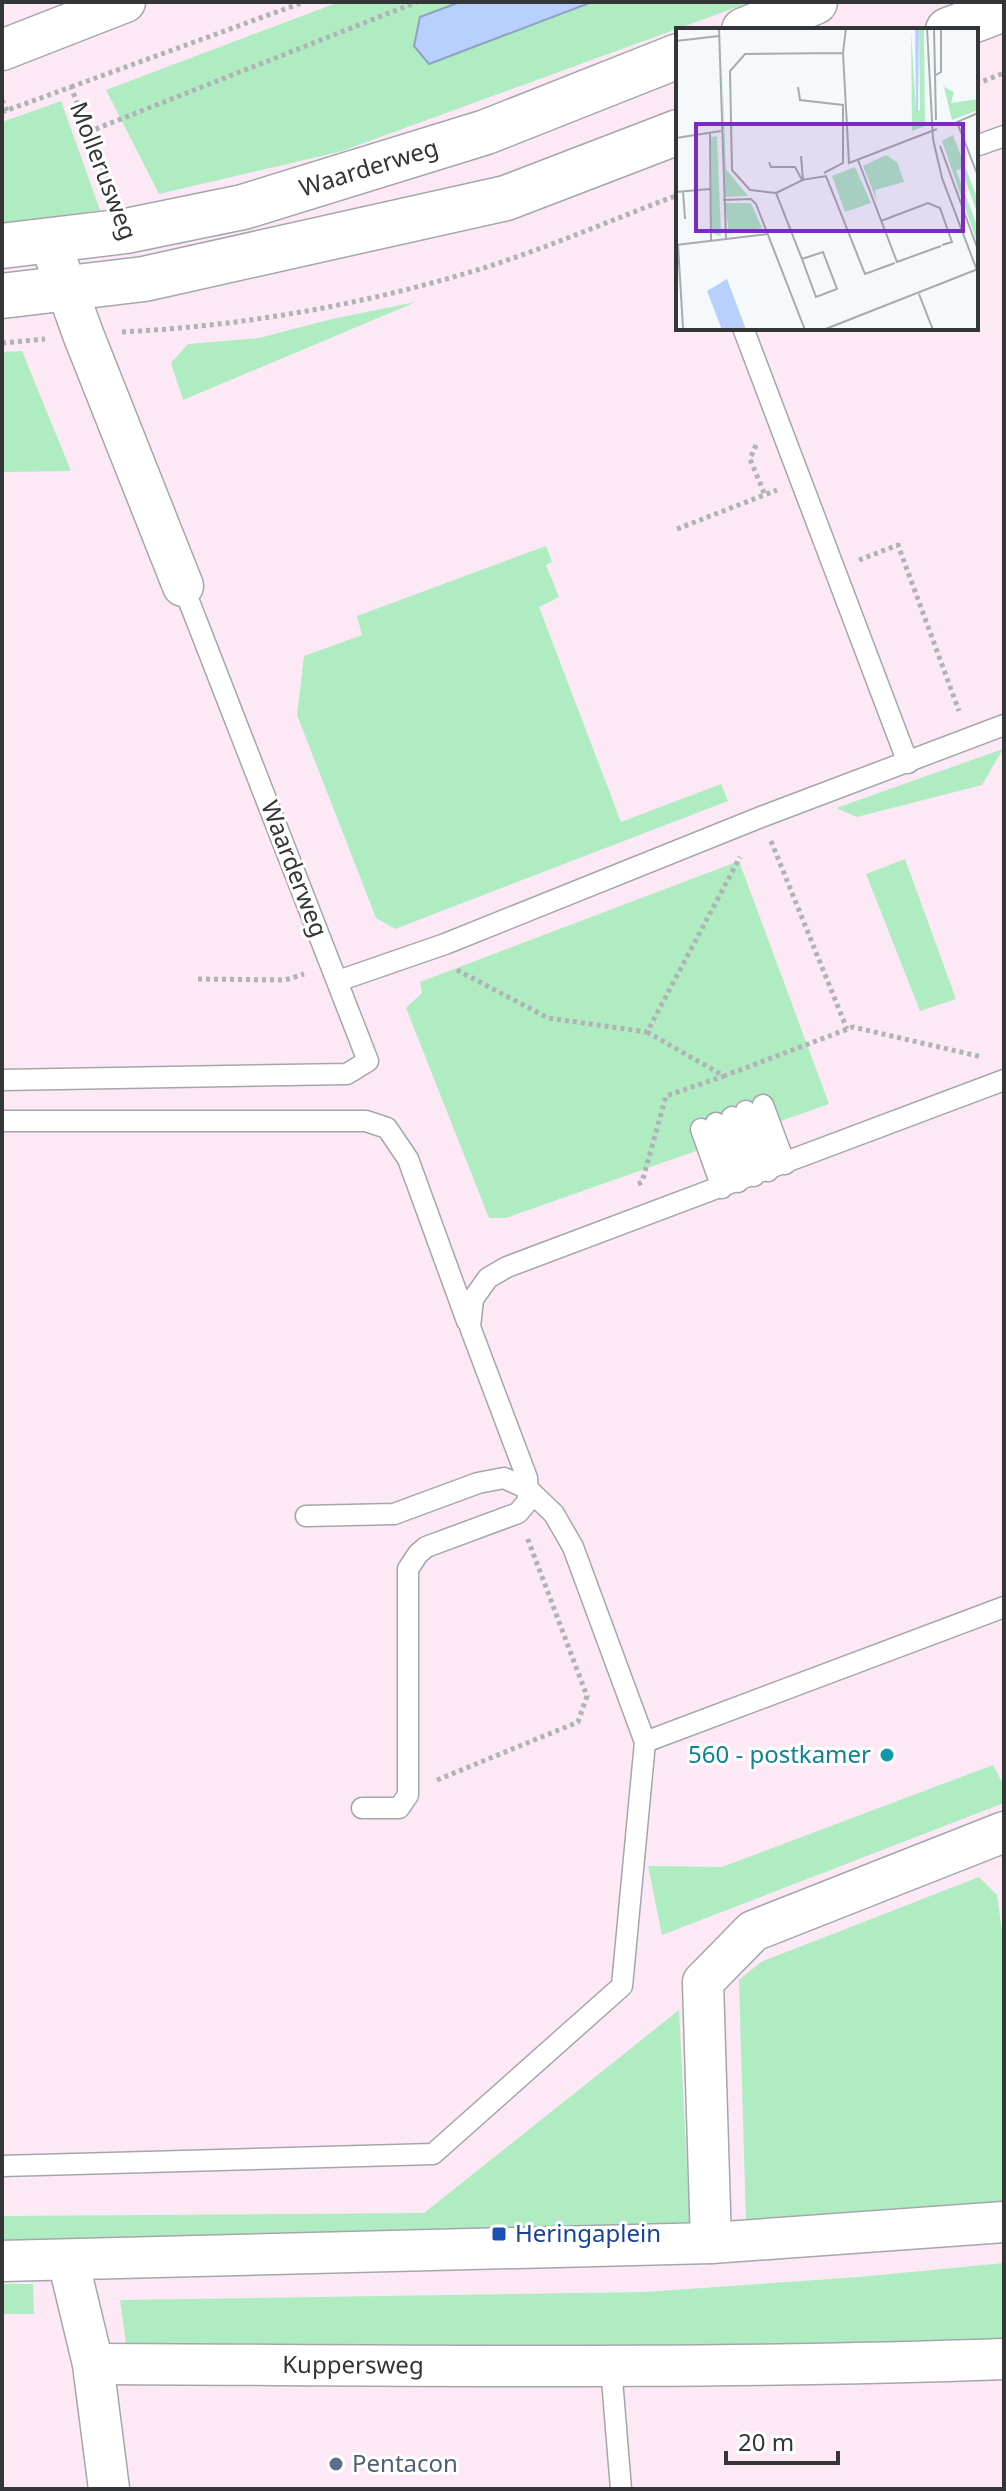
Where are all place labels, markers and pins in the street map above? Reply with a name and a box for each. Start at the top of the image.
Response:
place label: 560 - postkamer [688,1737,871,1770]
marker: 560 - postkamer [878,1746,896,1764]
place label: Heringaplein [515,2216,661,2249]
marker: Heringaplein [490,2225,508,2243]
place label: Pentacon [352,2446,458,2479]
marker: Pentacon [327,2455,345,2473]

